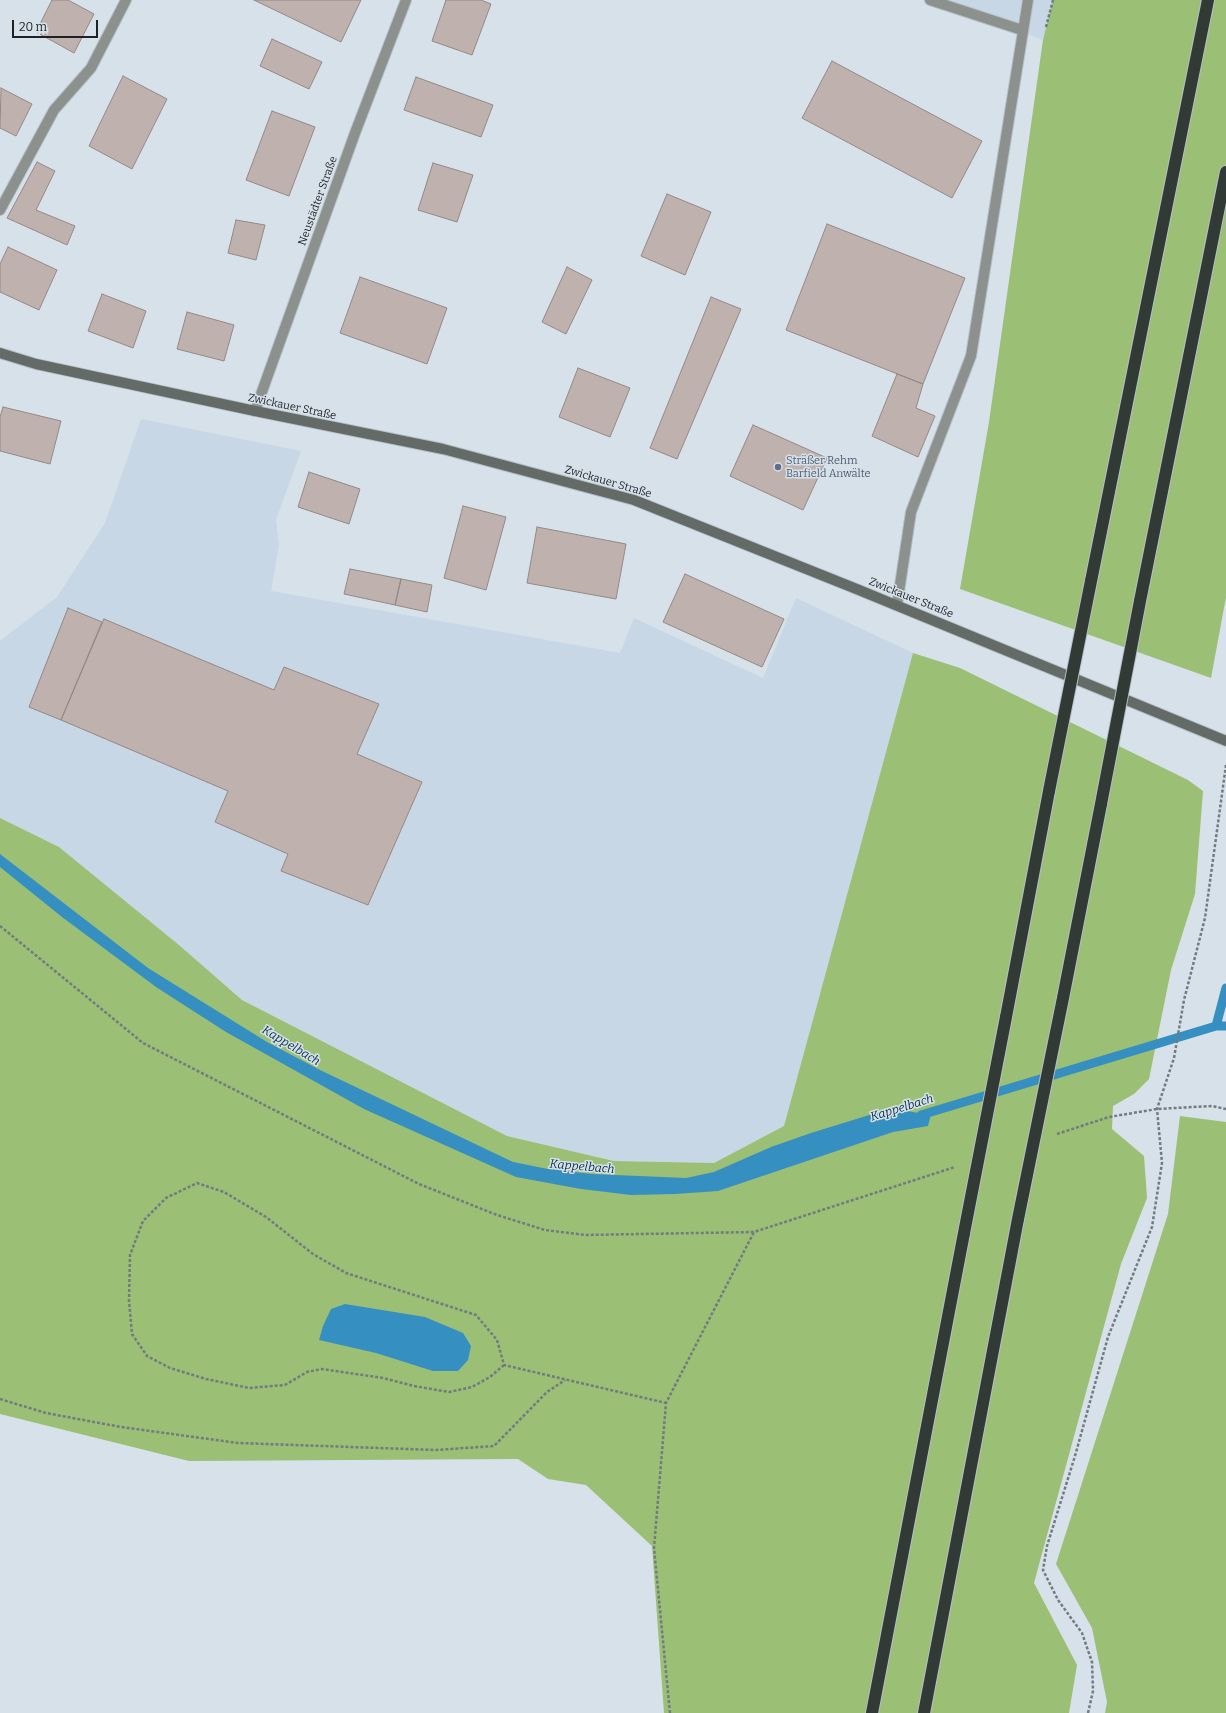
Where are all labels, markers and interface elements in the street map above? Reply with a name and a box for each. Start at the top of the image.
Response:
scale bar [14,12,100,38]
text: 20 m [19,20,47,34]
street label: Neustädter Straße [296,155,340,247]
street label: Zwickauer Straße [247,391,337,423]
place label: Sträßer Rehm Barfield Anwälte [786,454,871,480]
marker: Sträßer Rehm Barfield Anwälte [773,462,783,472]
street label: Zwickauer Straße [563,463,653,501]
street label: Zwickauer Straße [867,575,955,621]
water label: Kappelbach [259,1023,323,1069]
water label: Kappelbach [869,1092,935,1124]
water label: Kappelbach [549,1157,615,1177]

